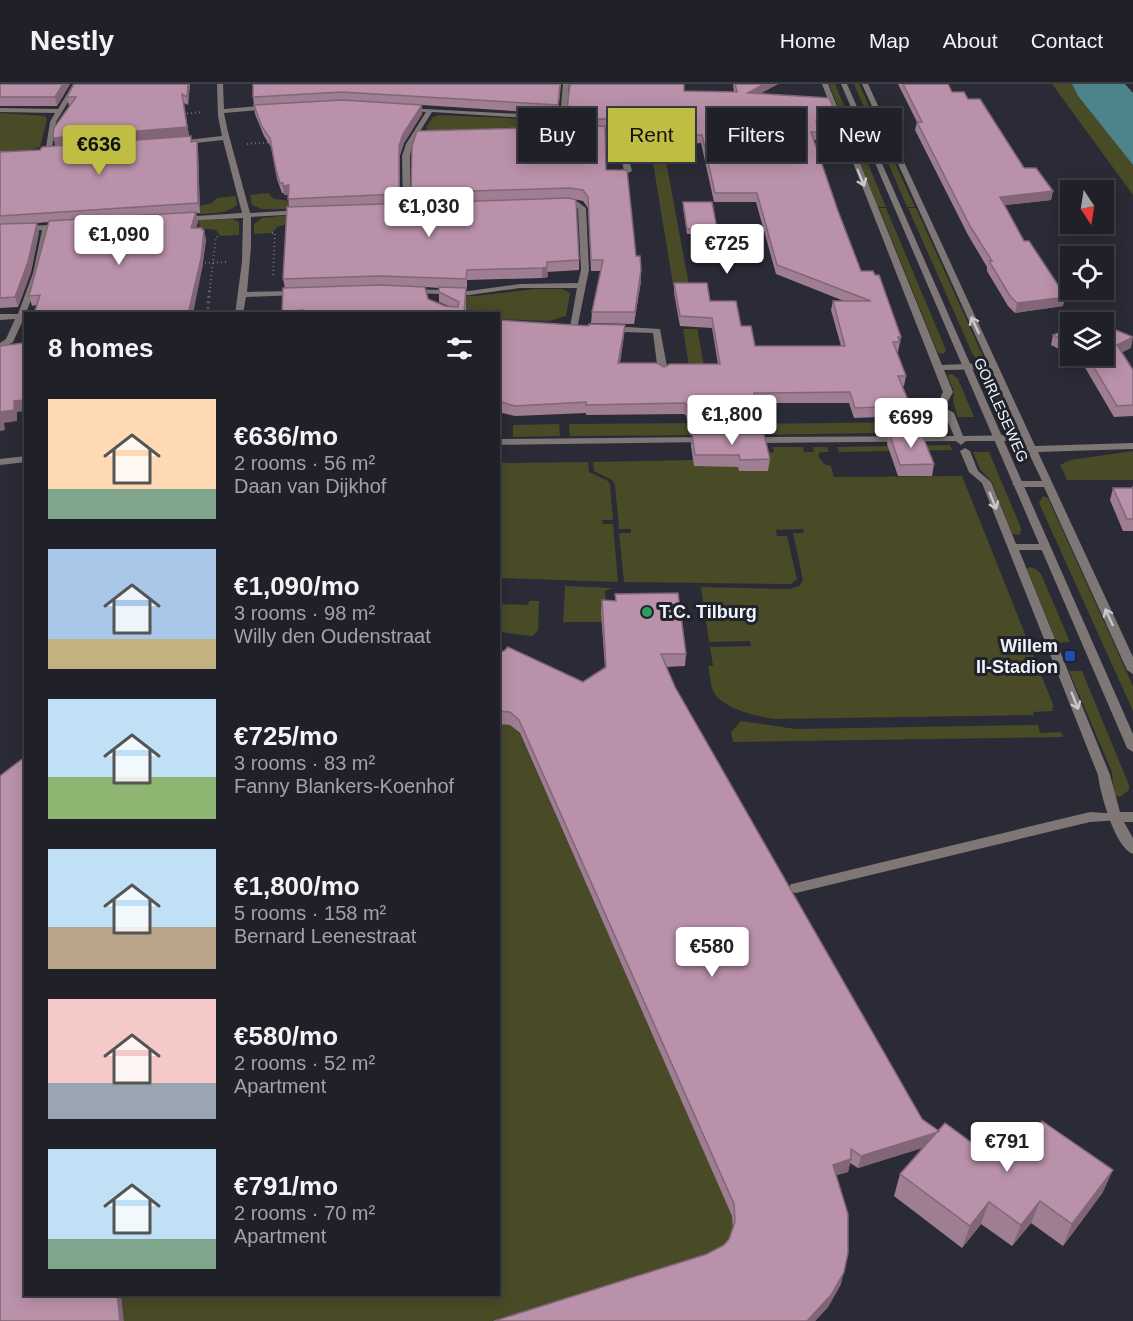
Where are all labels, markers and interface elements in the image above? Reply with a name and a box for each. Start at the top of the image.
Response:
text: Nestly [30,25,114,56]
text: Home [780,29,836,52]
text: Map [869,29,910,52]
text: About [943,29,998,52]
text: Contact [1031,29,1103,52]
chip: Buy [518,108,596,162]
chip: Rent [608,108,695,162]
chip: Filters [707,108,806,162]
chip: New [818,108,902,162]
pin: €636 [63,125,135,176]
text: €636 [77,133,121,155]
one-way arrow [856,168,867,186]
north arrow [1060,180,1114,234]
map controls [1060,180,1114,366]
pin: €1,030 [380,187,478,238]
text: €1,030 [398,195,460,217]
pin: €1,090 [70,215,168,266]
text: €1,090 [88,223,150,245]
pin: €725 [691,224,763,275]
text: €725 [705,232,749,254]
button: locate [1060,246,1114,300]
button: layers [1060,312,1114,366]
one-way arrow [968,317,980,335]
icon: filters [443,332,476,365]
text: 8 homes [48,333,154,363]
street label: GOIRLESEWEG [971,355,1032,465]
pin: €1,800 [683,395,781,446]
pin: €699 [875,398,947,449]
text: €1,800 [701,403,763,425]
text: €699 [889,406,933,428]
text: €636/mo [234,421,338,451]
icon: home [96,423,168,495]
text: 2 rooms · 56 m² [234,452,375,474]
text: Daan van Dijkhof [234,475,386,497]
one-way arrow [988,492,999,510]
text: €1,090/mo [234,571,360,601]
icon: home [96,573,168,645]
text: 3 rooms · 98 m² [234,602,375,624]
place label: T.C. Tilburg [659,602,757,622]
marker: T.C. Tilburg [640,605,654,619]
one-way arrow [1102,608,1114,626]
text: Willy den Oudenstraat [234,625,431,647]
place label: Willem II-Stadion [976,636,1058,677]
marker: Willem II-Stadion [1063,649,1077,663]
one-way arrow [1070,692,1081,710]
text: €725/mo [234,721,338,751]
icon: home [96,723,168,795]
text: 3 rooms · 83 m² [234,752,375,774]
text: Fanny Blankers-Koenhof [234,775,454,797]
text: €1,800/mo [234,871,360,901]
icon: home [96,873,168,945]
text: 5 rooms · 158 m² [234,902,386,924]
text: Bernard Leenestraat [234,925,416,947]
pin: €580 [676,927,748,978]
text: €580 [690,935,734,957]
text: €580/mo [234,1021,338,1051]
icon: home [96,1023,168,1095]
text: 2 rooms · 52 m² [234,1052,375,1074]
text: Apartment [234,1075,326,1097]
pin: €791 [971,1122,1043,1173]
text: €791 [985,1130,1029,1152]
text: €791/mo [234,1171,338,1201]
icon: home [96,1173,168,1245]
text: 2 rooms · 70 m² [234,1202,375,1224]
text: Apartment [234,1225,326,1247]

